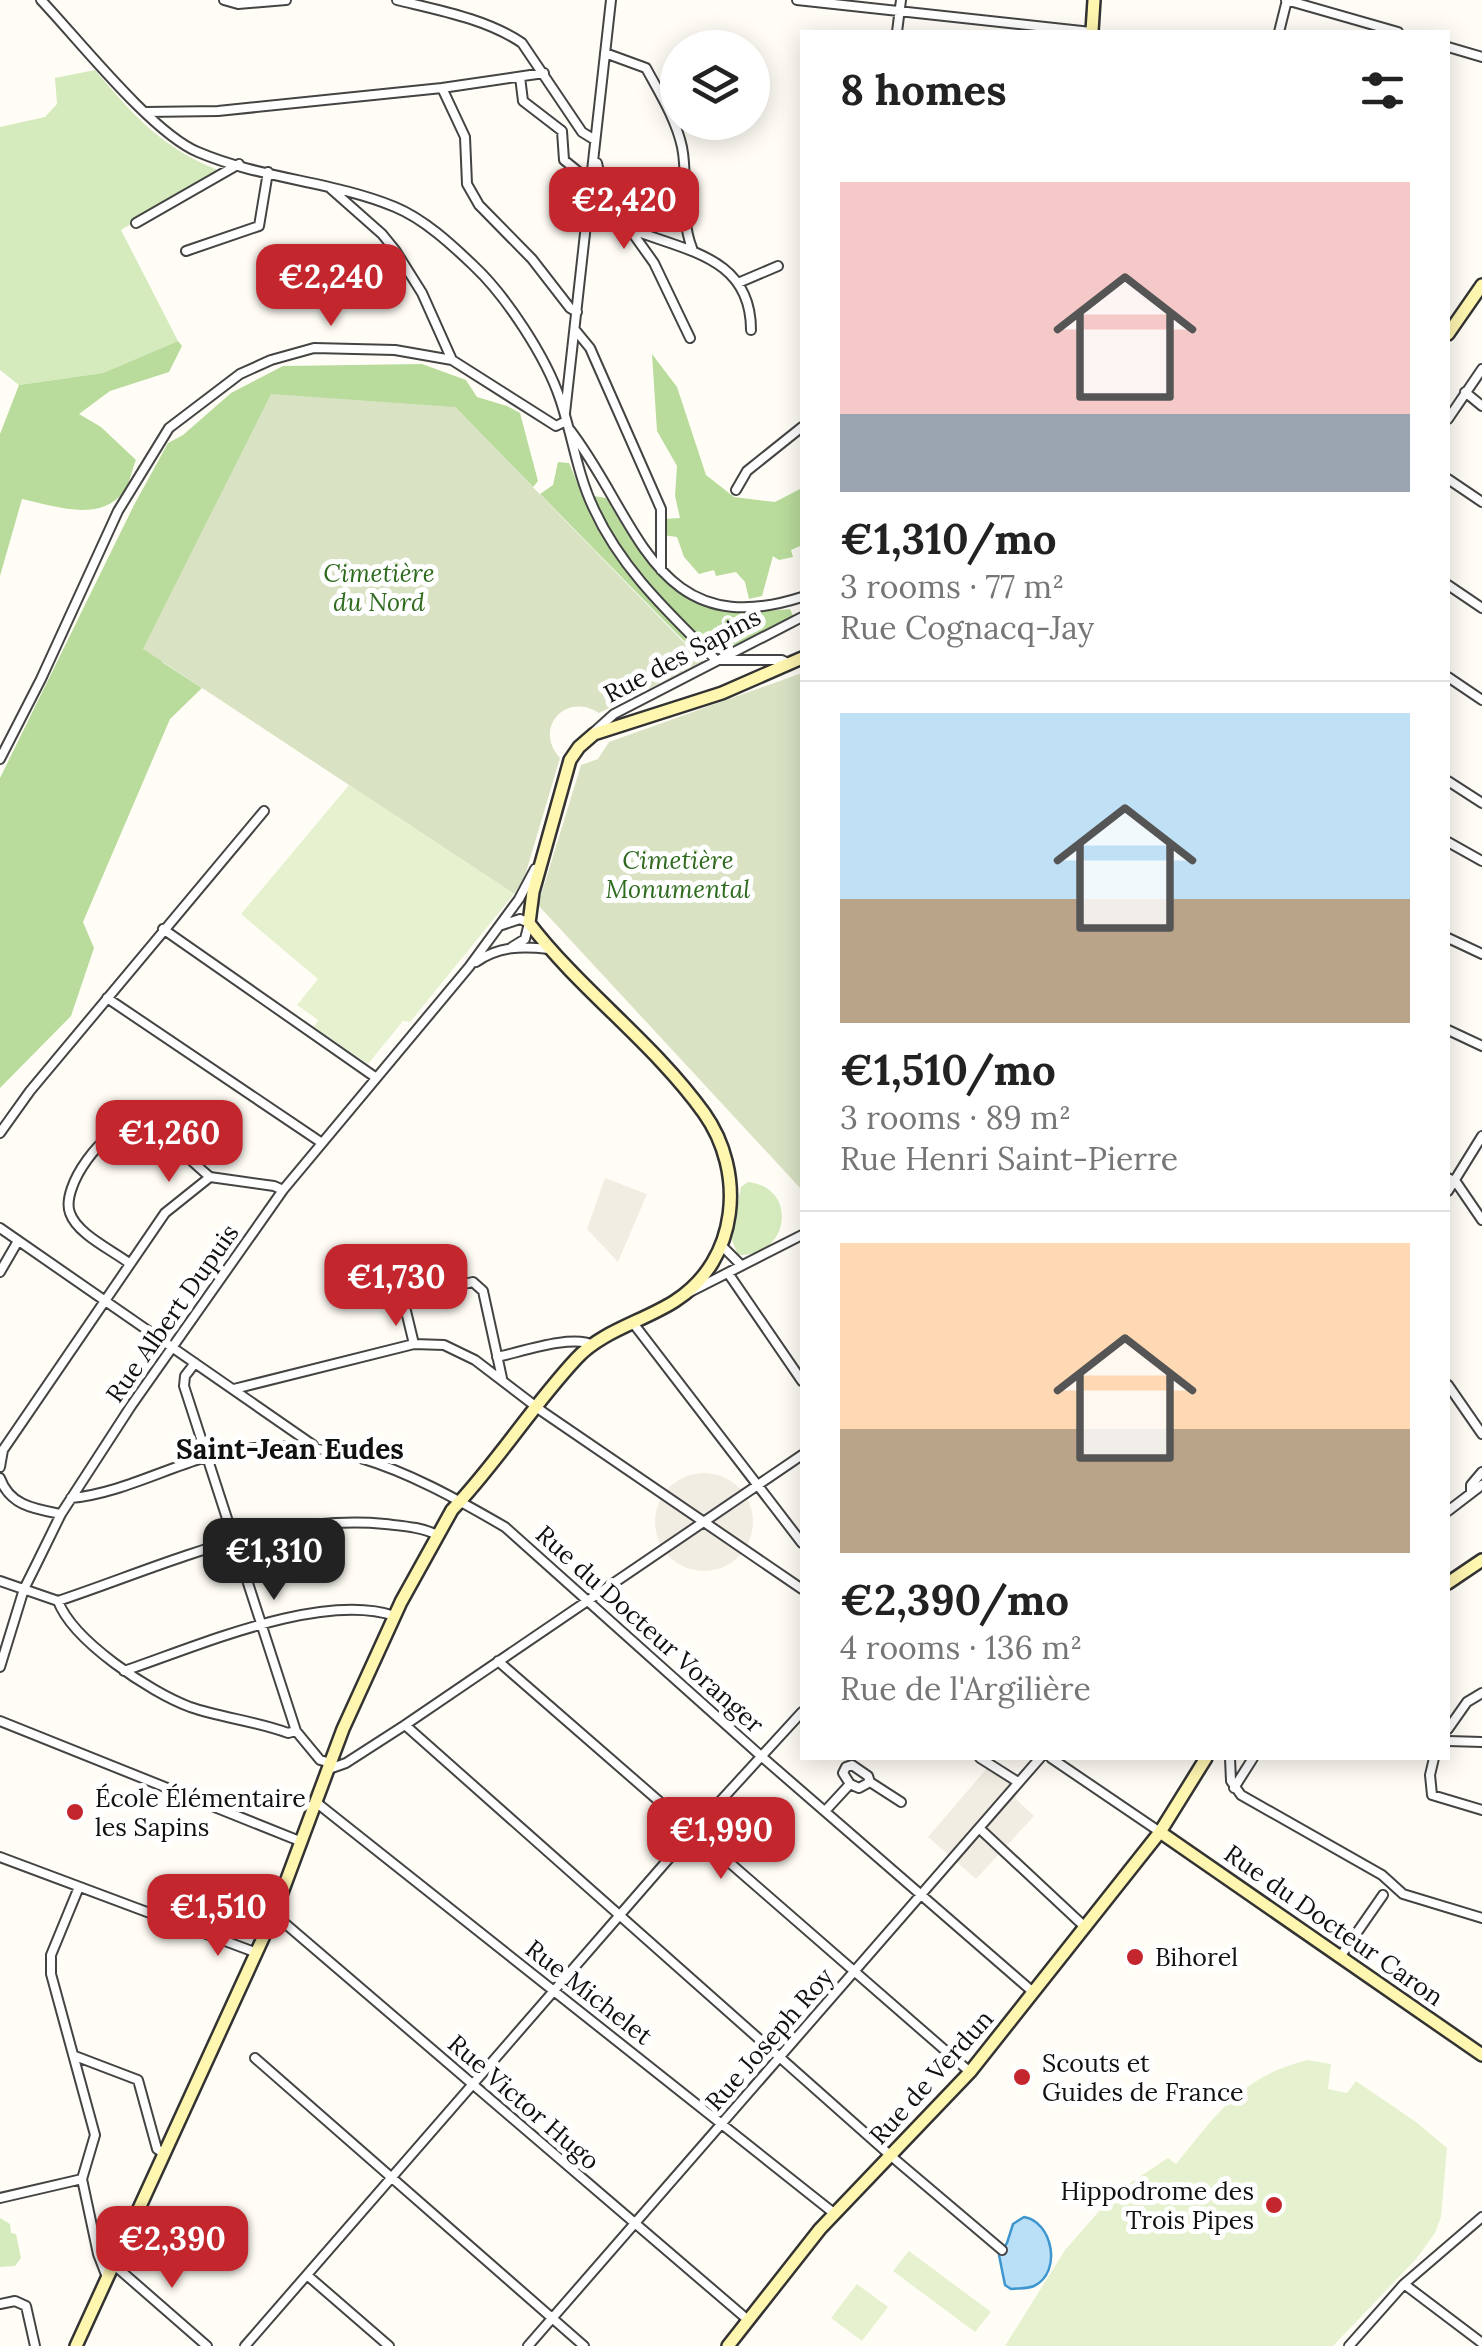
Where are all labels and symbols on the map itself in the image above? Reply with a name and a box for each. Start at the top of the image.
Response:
pin: €2,420 [543,167,705,252]
pin: €2,240 [250,244,412,329]
park label: Cimetière du Nord [323,557,435,618]
street label: Rue des Sapins [598,600,766,710]
park label: Cimetière Monumental [606,844,750,905]
pin: €1,260 [88,1100,250,1185]
street label: Rue Albert Dupuis [99,1218,245,1408]
pin: €1,730 [315,1244,477,1329]
district label: Saint-Jean Eudes [176,1431,404,1467]
pin: €1,310 [193,1518,355,1603]
street label: Rue du Docteur Voranger [529,1518,771,1740]
place label: École Élémentaire les Sapins [95,1782,306,1843]
pin: €1,990 [640,1797,802,1882]
marker: École Élémentaire les Sapins [64,1801,86,1823]
street label: Rue du Docteur Caron [1218,1837,1450,2013]
pin: €1,510 [137,1874,299,1959]
street label: Rue Michelet [519,1932,659,2052]
place label: Bihorel [1155,1941,1238,1973]
marker: Bihorel [1124,1946,1146,1968]
street label: Rue Joseph Roy [698,1960,840,2117]
street label: Rue de Verdun [862,2003,1000,2151]
street label: Rue Victor Hugo [441,2027,607,2177]
place label: Scouts et Guides de France [1042,2047,1244,2108]
marker: Scouts et Guides de France [1011,2066,1033,2088]
place label: Hippodrome des Trois Pipes [1060,2175,1254,2236]
marker: Hippodrome des Trois Pipes [1263,2194,1285,2216]
pin: €2,390 [91,2206,253,2291]

